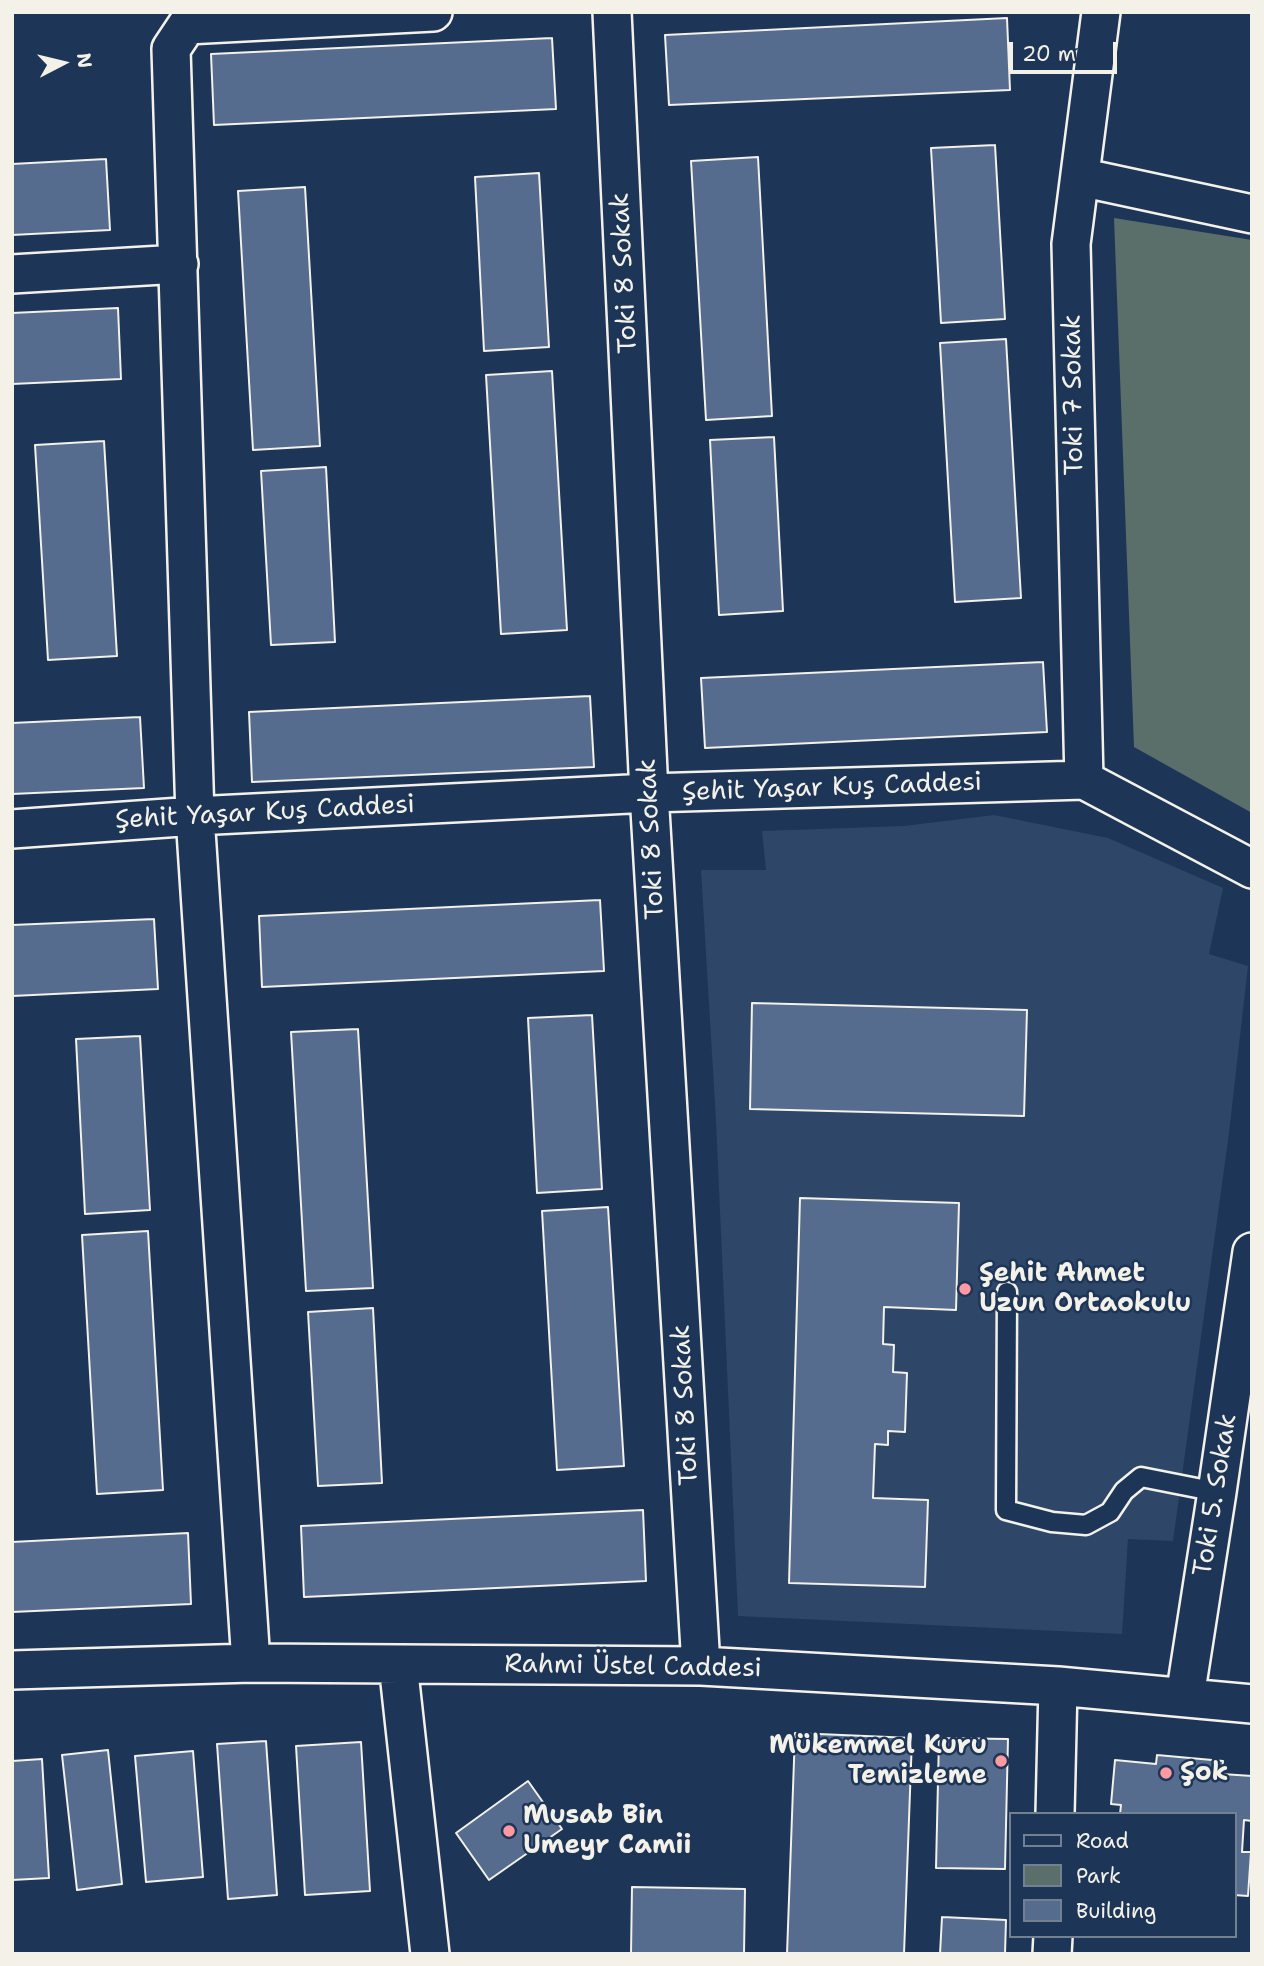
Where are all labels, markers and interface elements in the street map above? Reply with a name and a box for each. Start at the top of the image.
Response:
north arrow [28,28,98,98]
scale bar [1012,28,1120,72]
text: 20 m [1022,40,1076,68]
text: N [71,51,98,69]
street label: Toki 8 Sokak [605,192,645,354]
street label: Toki 7 Sokak [1057,314,1091,476]
street label: Toki 8 Sokak [632,758,672,920]
street label: Şehit Yaşar Kuş Caddesi [681,767,983,809]
street label: Şehit Yaşar Kuş Caddesi [114,790,416,836]
place label: Şehit Ahmet Uzun Ortaokulu [979,1258,1191,1320]
marker: Şehit Ahmet Uzun Ortaokulu [957,1281,973,1297]
street label: Toki 8 Sokak [666,1324,706,1486]
street label: Toki 5. Sokak [1188,1411,1244,1579]
street label: Rahmi Üstel Caddesi [504,1649,762,1685]
place label: Mükemmel Kuru Temizleme [769,1730,987,1792]
marker: Mükemmel Kuru Temizleme [993,1753,1009,1769]
place label: Şok [1180,1757,1229,1789]
marker: Şok [1158,1765,1174,1781]
place label: Musab Bin Umeyr Camii [523,1800,691,1862]
legend [1009,1812,1236,1938]
marker: Musab Bin Umeyr Camii [501,1823,517,1839]
text: Road [1076,1827,1129,1855]
text: Park [1076,1862,1121,1890]
text: Building [1076,1897,1156,1925]

